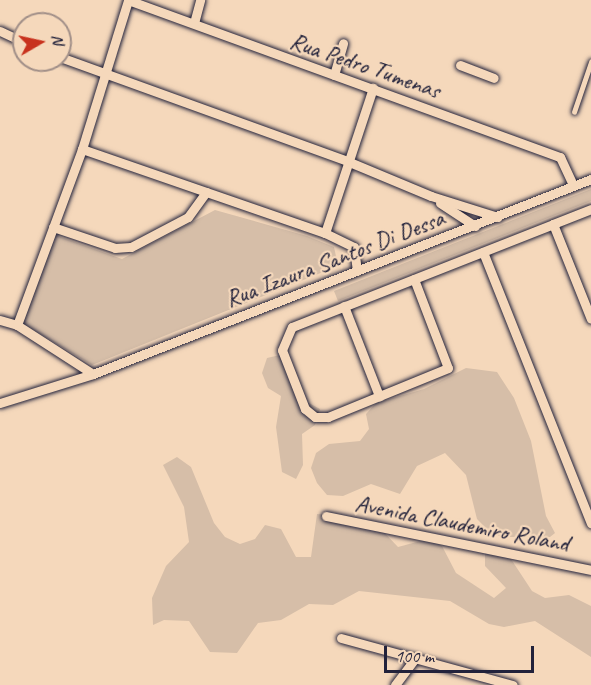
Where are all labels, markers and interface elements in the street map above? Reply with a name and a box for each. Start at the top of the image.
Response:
north arrow [12,12,72,72]
street label: Rua Pedro Tumenas [287,27,443,105]
text: N [47,33,68,46]
street label: Rua Izaura Santos Di Dessa [221,204,449,314]
street label: Avenida Claudemiro Roland [353,489,571,559]
scale bar [387,634,537,672]
text: 100 m [395,645,434,667]

